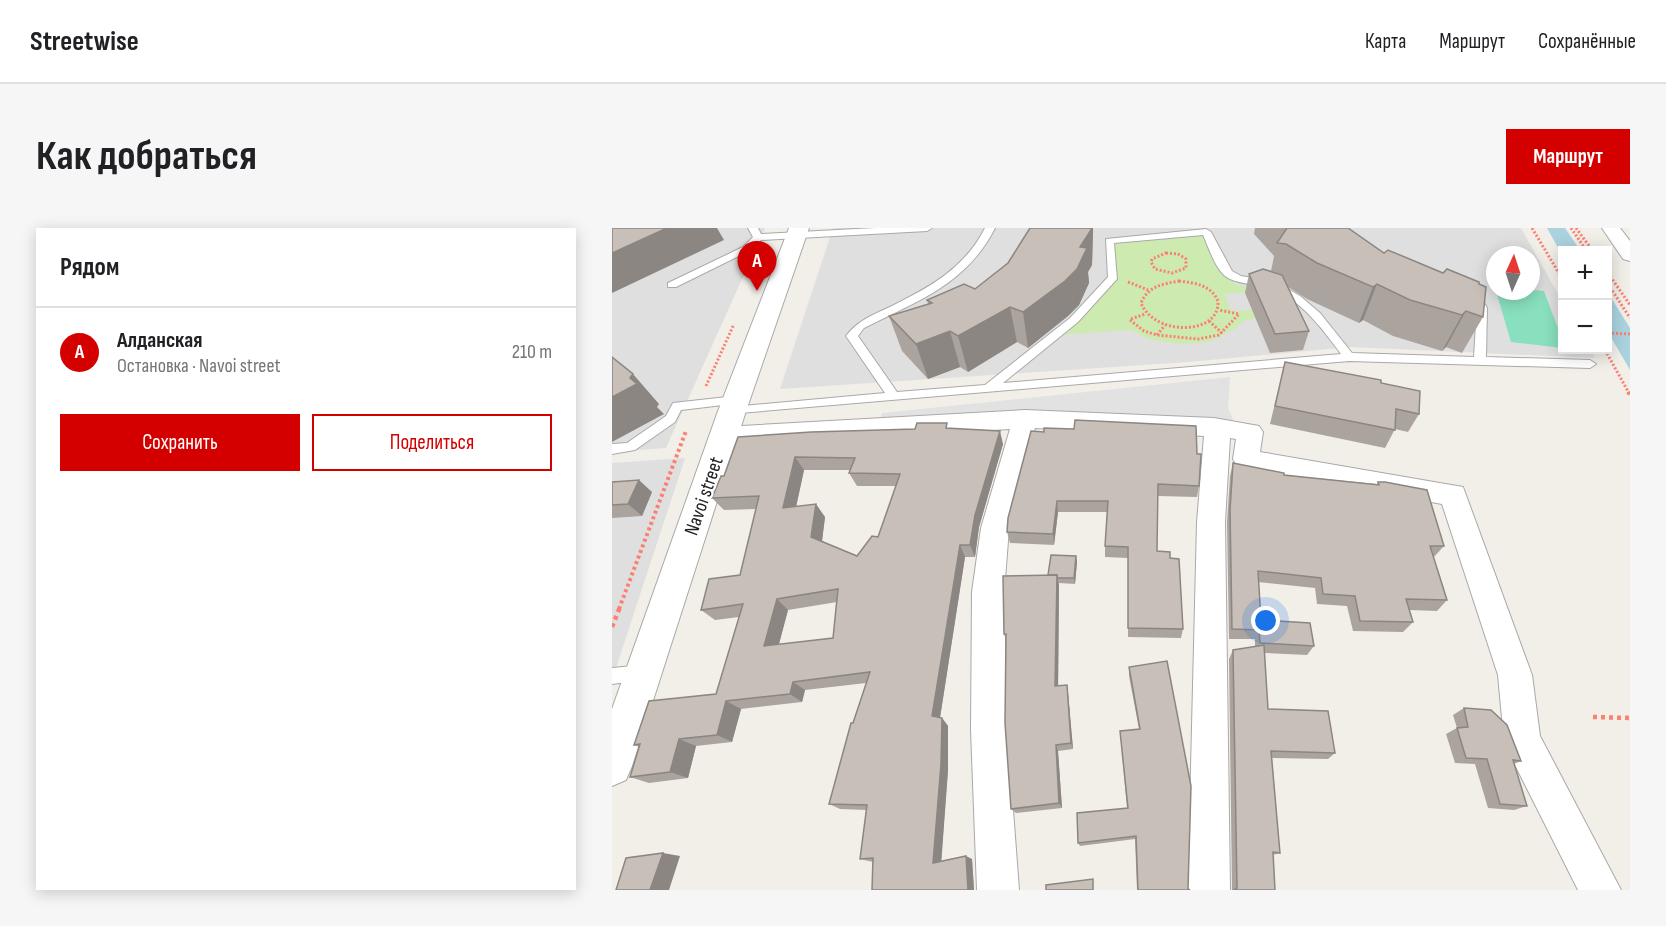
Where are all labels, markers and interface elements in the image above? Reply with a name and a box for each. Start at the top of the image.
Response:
text: Streetwise [30,25,139,58]
text: Карта [1365,29,1406,54]
text: Маршрут [1439,29,1505,54]
text: Сохранённые [1538,29,1636,54]
button: Маршрут [1506,129,1630,184]
text: Как добраться [36,131,257,182]
pin: A [738,242,776,291]
north arrow [1486,246,1540,300]
map controls [1558,246,1612,354]
button: + [1558,246,1612,300]
text: Рядом [60,252,119,283]
button: − [1558,300,1612,354]
text: Алданская [117,327,202,354]
text: A [75,340,84,364]
text: 210 m [512,340,552,364]
text: Остановка · Navoi street [117,354,280,378]
button: Сохранить [60,414,300,471]
button: Поделиться [312,414,552,471]
street label: Navoi street [679,454,729,538]
your location [1251,606,1280,635]

